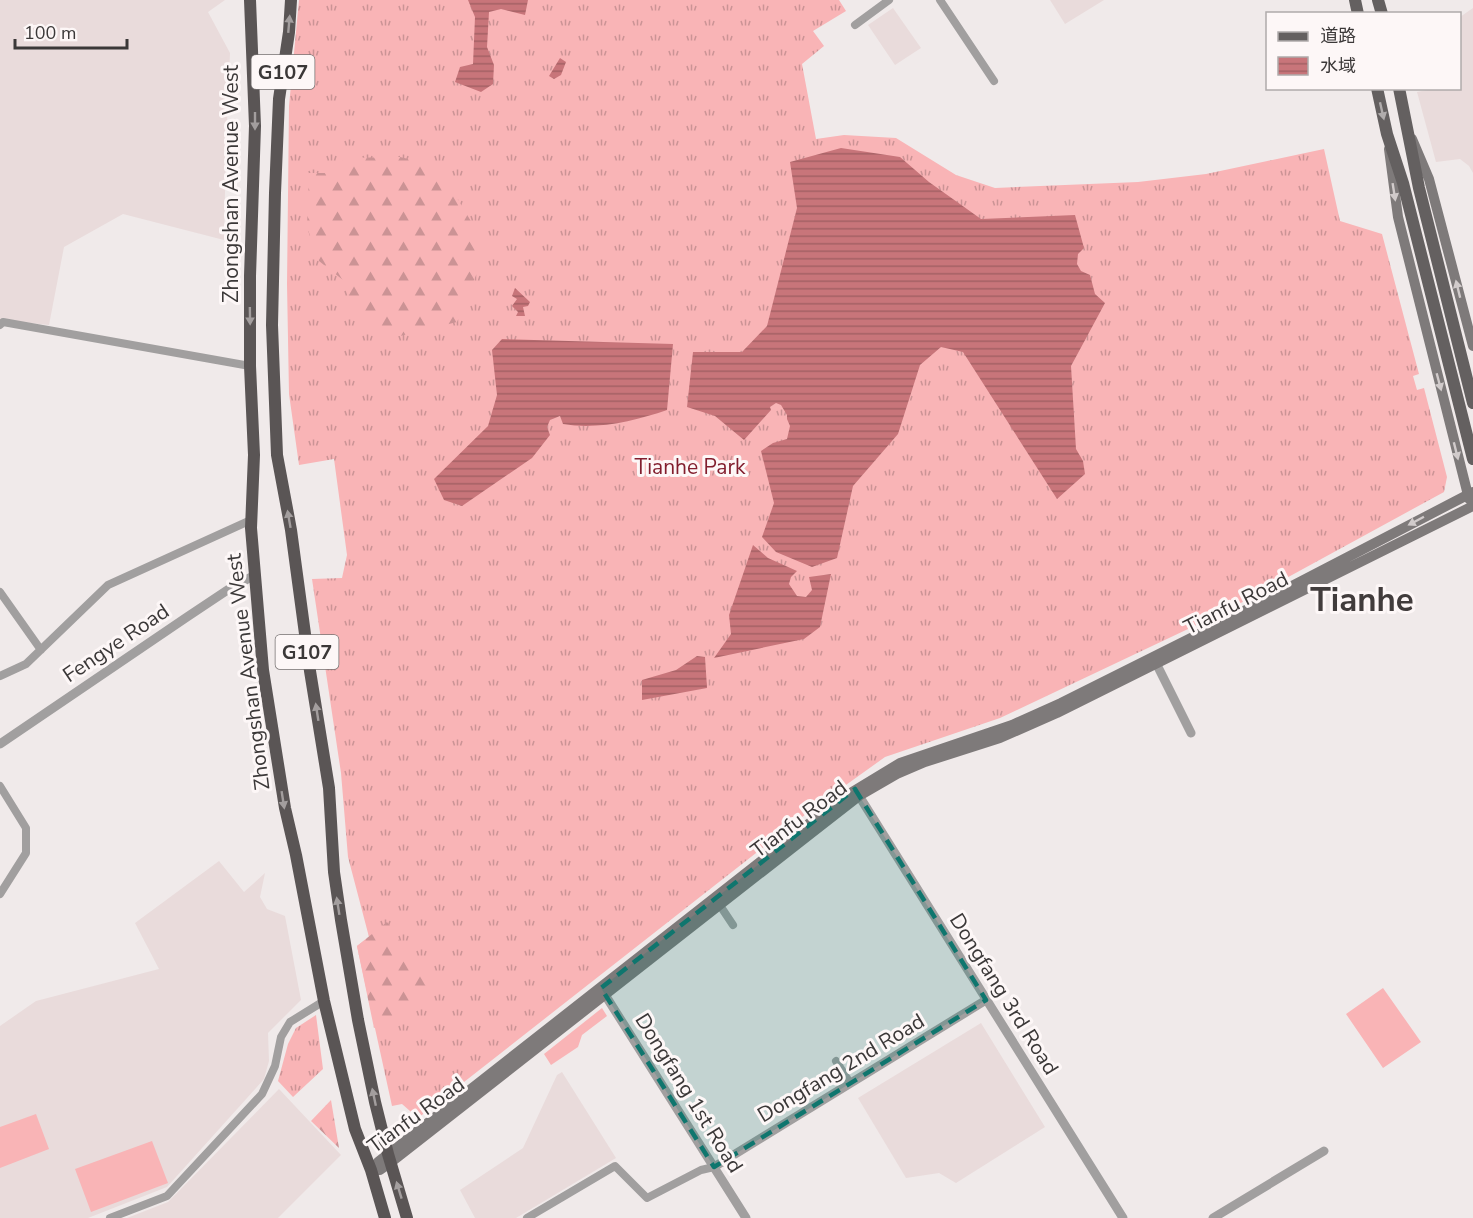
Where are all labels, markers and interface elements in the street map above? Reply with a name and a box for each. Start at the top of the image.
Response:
scale bar [15,12,128,50]
legend [1266,12,1461,90]
one-way arrow [284,15,294,34]
text: 100 m [24,21,76,45]
text: 道路 [1320,24,1356,48]
text: 水域 [1320,54,1356,78]
road number: G107 [252,55,314,89]
street label: Zhongshan Avenue West [217,64,245,303]
one-way arrow [1378,102,1387,121]
one-way arrow [250,112,260,131]
one-way arrow [1389,183,1398,202]
one-way arrow [1453,280,1463,298]
one-way arrow [245,307,255,326]
one-way arrow [1434,373,1444,391]
one-way arrow [1452,442,1462,460]
park label: Tianhe Park [634,453,746,481]
one-way arrow [284,510,293,529]
one-way arrow [1407,516,1425,526]
street label: Zhongshan Avenue West [220,552,276,792]
street label: Tianfu Road [1179,565,1293,641]
district label: Tianhe [1310,578,1414,623]
street label: Fengye Road [57,597,175,689]
road number: G107 [276,635,338,669]
one-way arrow [312,703,321,722]
street label: Tianfu Road [745,774,853,864]
one-way arrow [279,790,288,809]
one-way arrow [334,896,343,915]
street label: Dongfang 3rd Road [943,908,1065,1080]
street label: Dongfang 2nd Road [752,1007,930,1129]
street label: Dongfang 1st Road [629,1008,749,1178]
street label: Tianfu Road [362,1070,470,1160]
one-way arrow [369,1088,379,1107]
one-way arrow [394,1181,403,1199]

